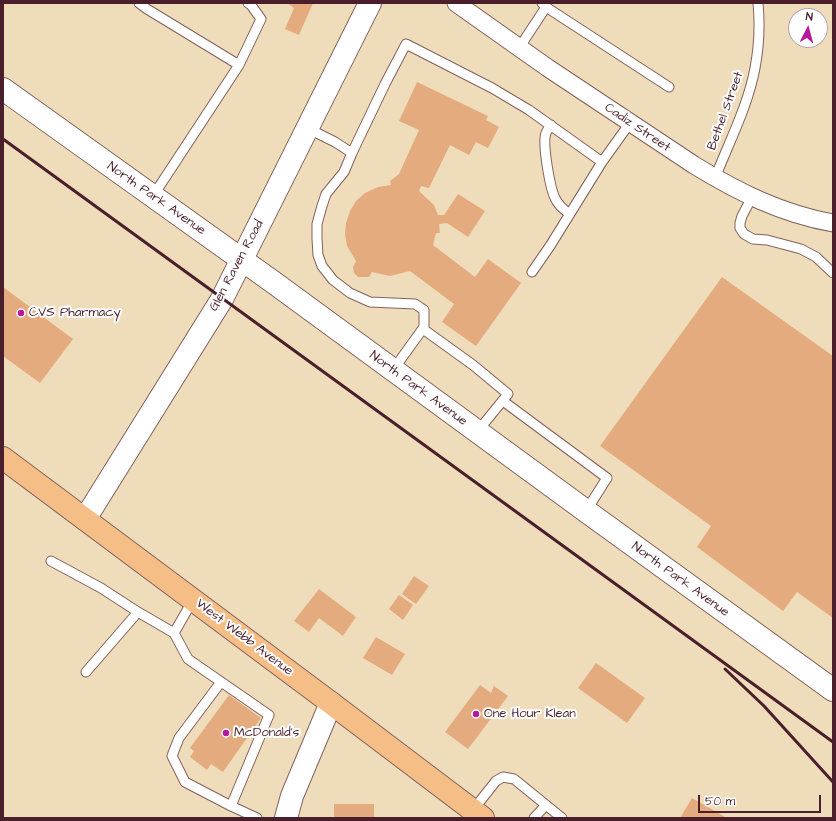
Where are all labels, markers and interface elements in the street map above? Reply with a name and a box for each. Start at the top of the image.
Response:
north arrow [788,8,828,48]
text: N [805,9,813,24]
street label: Bethel Street [705,70,747,152]
street label: Cadiz Street [601,100,673,156]
street label: North Park Avenue [104,159,208,239]
street label: Glen Raven Road [206,218,268,314]
place label: CVS Pharmacy [29,305,121,321]
marker: CVS Pharmacy [16,308,26,318]
street label: North Park Avenue [366,348,470,430]
street label: North Park Avenue [628,539,732,621]
street label: West Webb Avenue [192,596,296,680]
place label: One Hour Klean [484,706,576,722]
marker: One Hour Klean [471,709,481,719]
place label: McDonald's [234,725,299,741]
marker: McDonald's [221,728,231,738]
scale bar [700,787,823,813]
text: 50 m [705,793,735,810]

